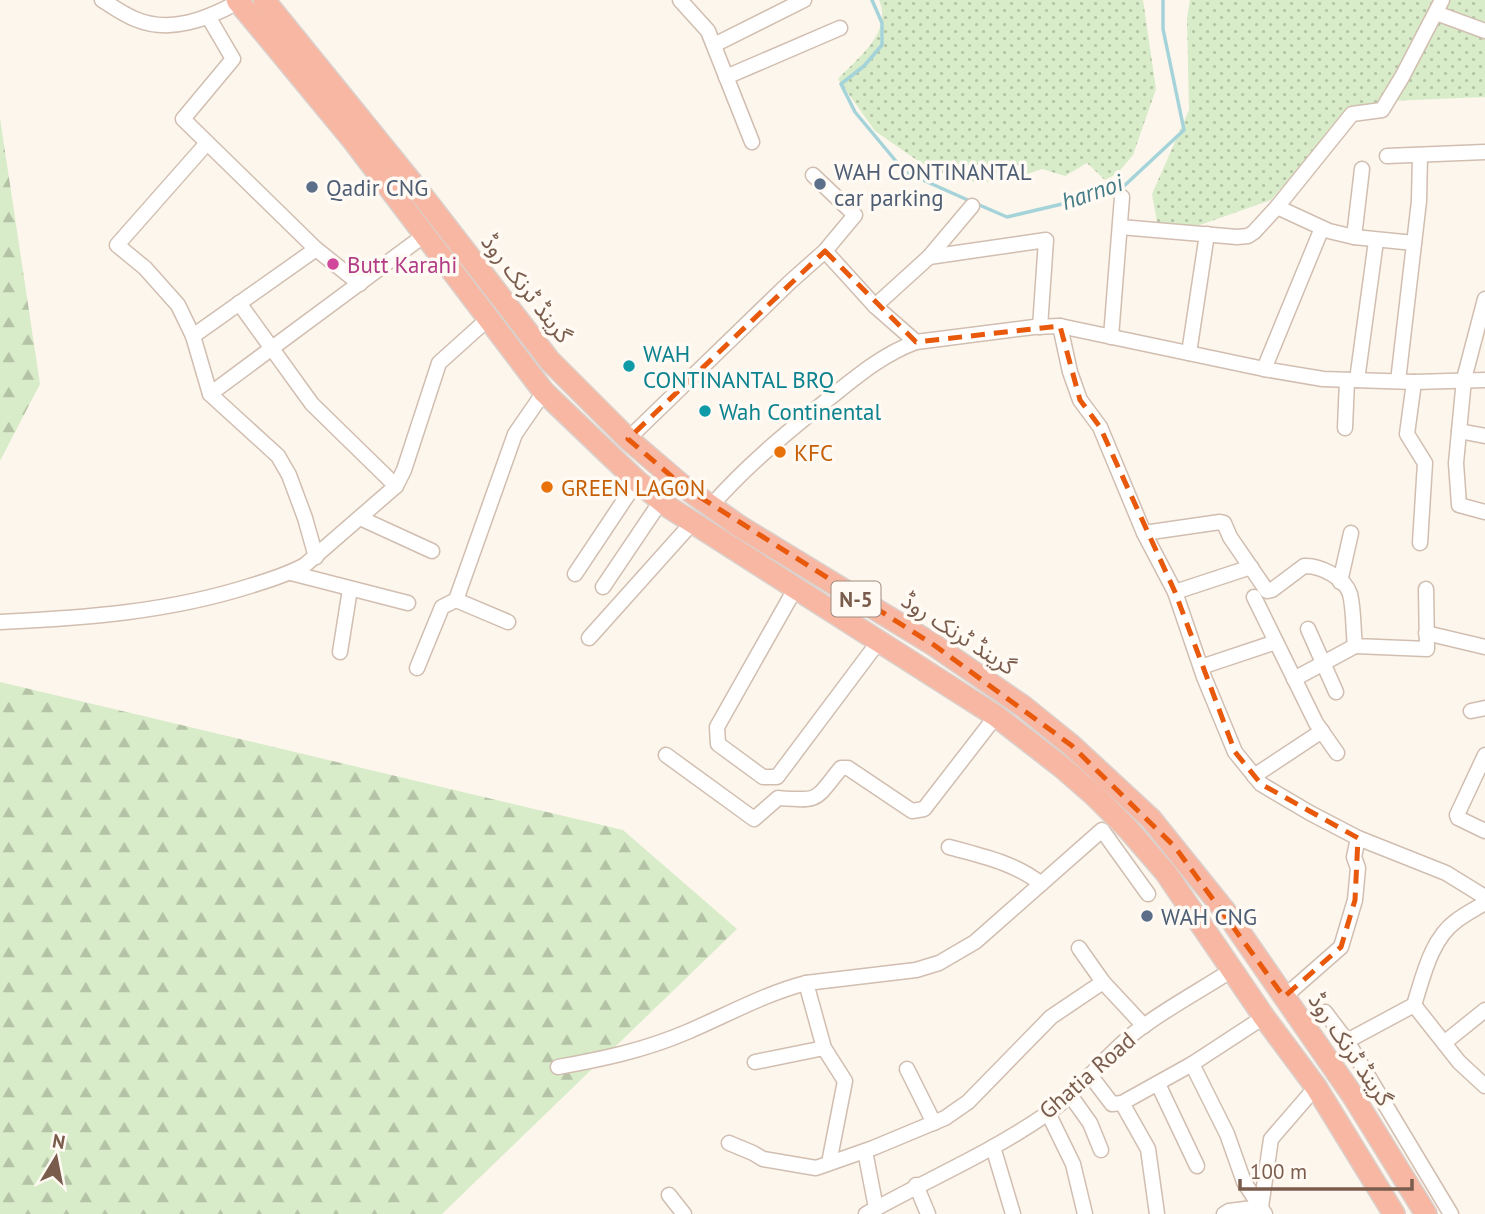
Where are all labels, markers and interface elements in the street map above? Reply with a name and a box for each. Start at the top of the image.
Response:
place label: WAH CONTINANTAL car parking [834,157,1032,212]
water label: harnoi [1057,167,1128,217]
place label: Qadir CNG [326,173,428,202]
marker: WAH CONTINANTAL car parking [812,176,828,192]
marker: Qadir CNG [304,179,320,195]
street label: گرینڈ ٹرنک روڈ [475,228,579,349]
place label: Butt Karahi [347,250,457,279]
marker: Butt Karahi [325,256,341,272]
place label: WAH CONTINANTAL BRQ [643,339,835,394]
marker: WAH CONTINANTAL BRQ [621,358,637,374]
place label: Wah Continental [719,397,881,426]
marker: Wah Continental [697,403,713,419]
place label: KFC [794,438,833,467]
marker: KFC [772,444,788,460]
place label: GREEN LAGON [561,473,705,502]
marker: GREEN LAGON [539,479,555,495]
road number: N-5 [832,582,880,616]
street label: گرینڈ ٹرنک روڈ [896,585,1022,681]
place label: WAH CNG [1161,902,1257,931]
marker: WAH CNG [1139,908,1155,924]
street label: گرینڈ ٹرنک روڈ [1302,987,1400,1112]
street label: Ghatia Road [1033,1025,1141,1125]
north arrow [21,1123,91,1193]
text: N [51,1128,67,1154]
scale bar [1240,1148,1412,1192]
text: 100 m [1250,1158,1307,1185]

